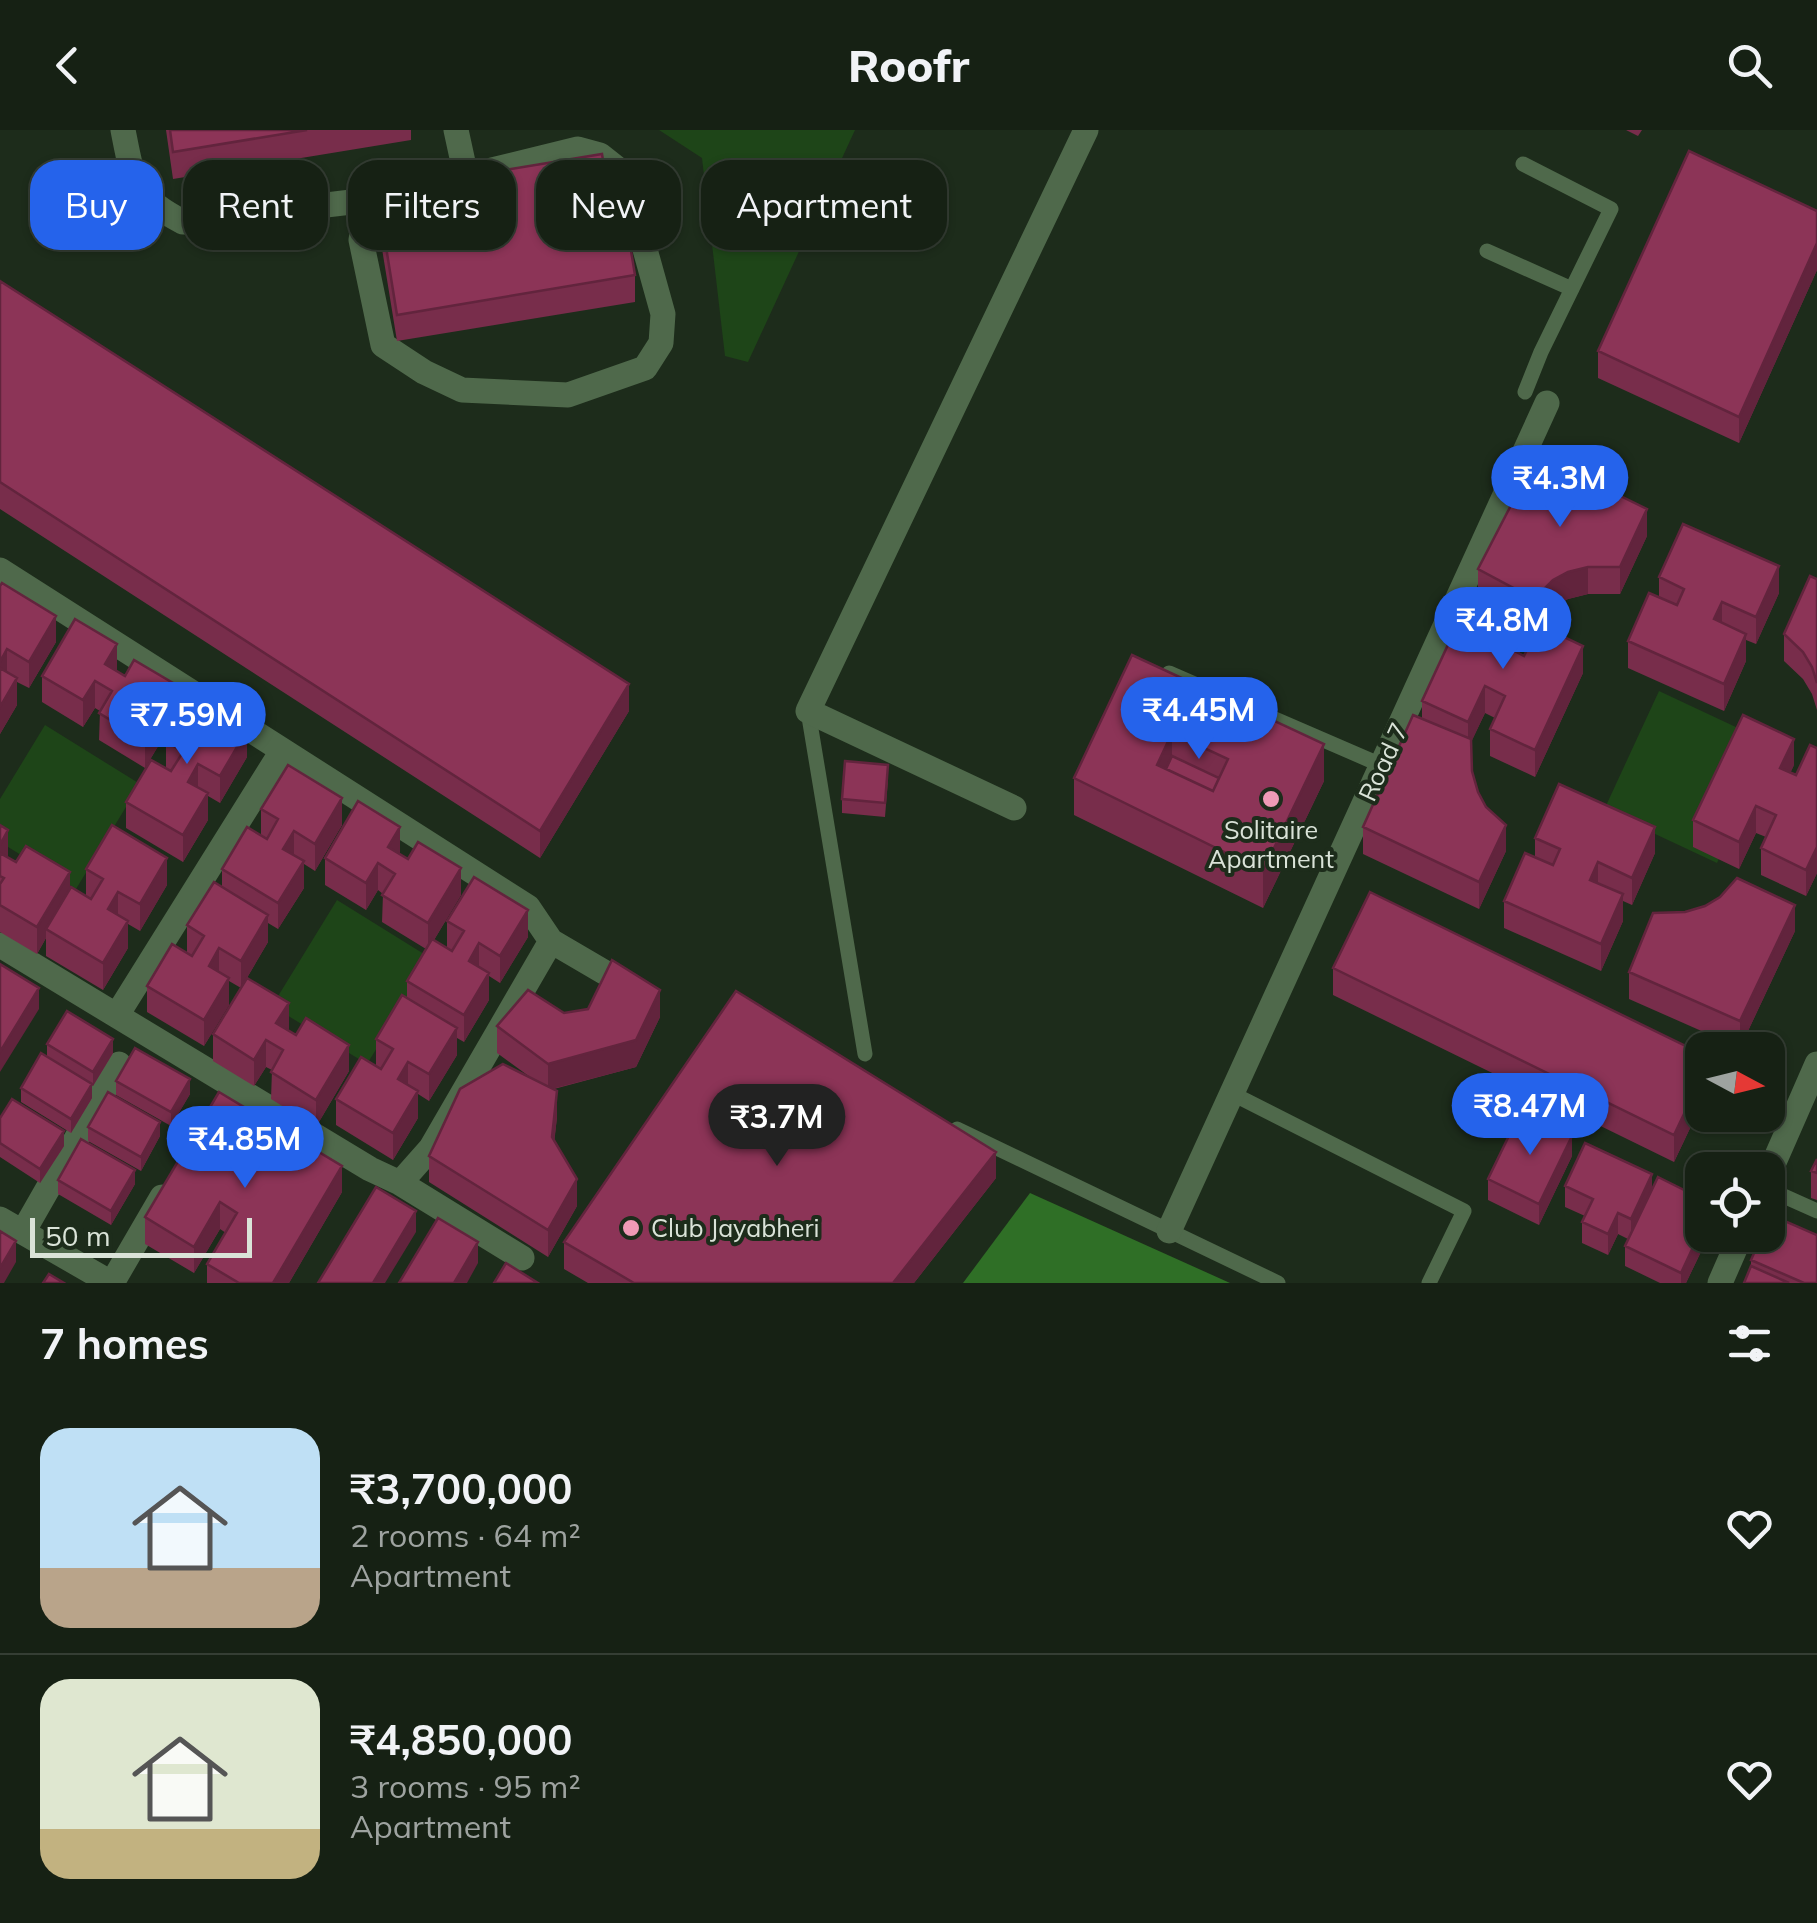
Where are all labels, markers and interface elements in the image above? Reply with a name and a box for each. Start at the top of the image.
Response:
text: Roofr [848,37,969,93]
icon: back [40,38,95,93]
icon: search [1722,38,1777,93]
chip: Buy [30,160,163,250]
chip: Rent [183,160,328,250]
chip: Filters [348,160,516,250]
chip: New [536,160,681,250]
chip: Apartment [701,160,947,250]
pin: ₹4.3M [1490,445,1630,530]
text: ₹4.3M [1513,457,1607,497]
pin: ₹4.8M [1433,587,1573,672]
text: ₹4.8M [1456,599,1550,639]
pin: ₹4.45M [1118,677,1280,762]
pin: ₹7.59M [106,682,268,767]
text: ₹4.45M [1143,689,1255,729]
text: ₹7.59M [131,694,243,734]
street label: Road 7 [1351,718,1414,806]
marker: Solitaire Apartment [1260,788,1282,810]
place label: Solitaire Apartment [1208,814,1334,874]
north arrow [1685,1032,1785,1132]
map controls [1685,1032,1785,1252]
pin: ₹8.47M [1449,1073,1611,1158]
pin: ₹3.7M [707,1084,847,1169]
text: ₹8.47M [1474,1085,1586,1125]
text: ₹3.7M [730,1096,824,1136]
pin: ₹4.85M [164,1106,326,1191]
text: ₹4.85M [189,1118,301,1158]
button: locate [1685,1152,1785,1252]
place label: Club Jayabheri [651,1212,819,1243]
scale bar [30,1213,252,1258]
marker: Club Jayabheri [620,1217,642,1239]
text: 50 m [45,1218,111,1253]
icon: filters [1722,1316,1777,1371]
text: 7 homes [40,1317,209,1370]
text: ₹3,700,000 [350,1462,572,1515]
icon: home [120,1468,240,1588]
icon: heart [1722,1501,1777,1556]
text: 2 rooms · 64 m² [350,1515,581,1555]
text: Apartment [350,1555,511,1595]
text: ₹4,850,000 [350,1713,572,1766]
icon: home [120,1719,240,1839]
icon: heart [1722,1752,1777,1807]
text: 3 rooms · 95 m² [350,1766,581,1806]
text: Apartment [350,1806,511,1846]

